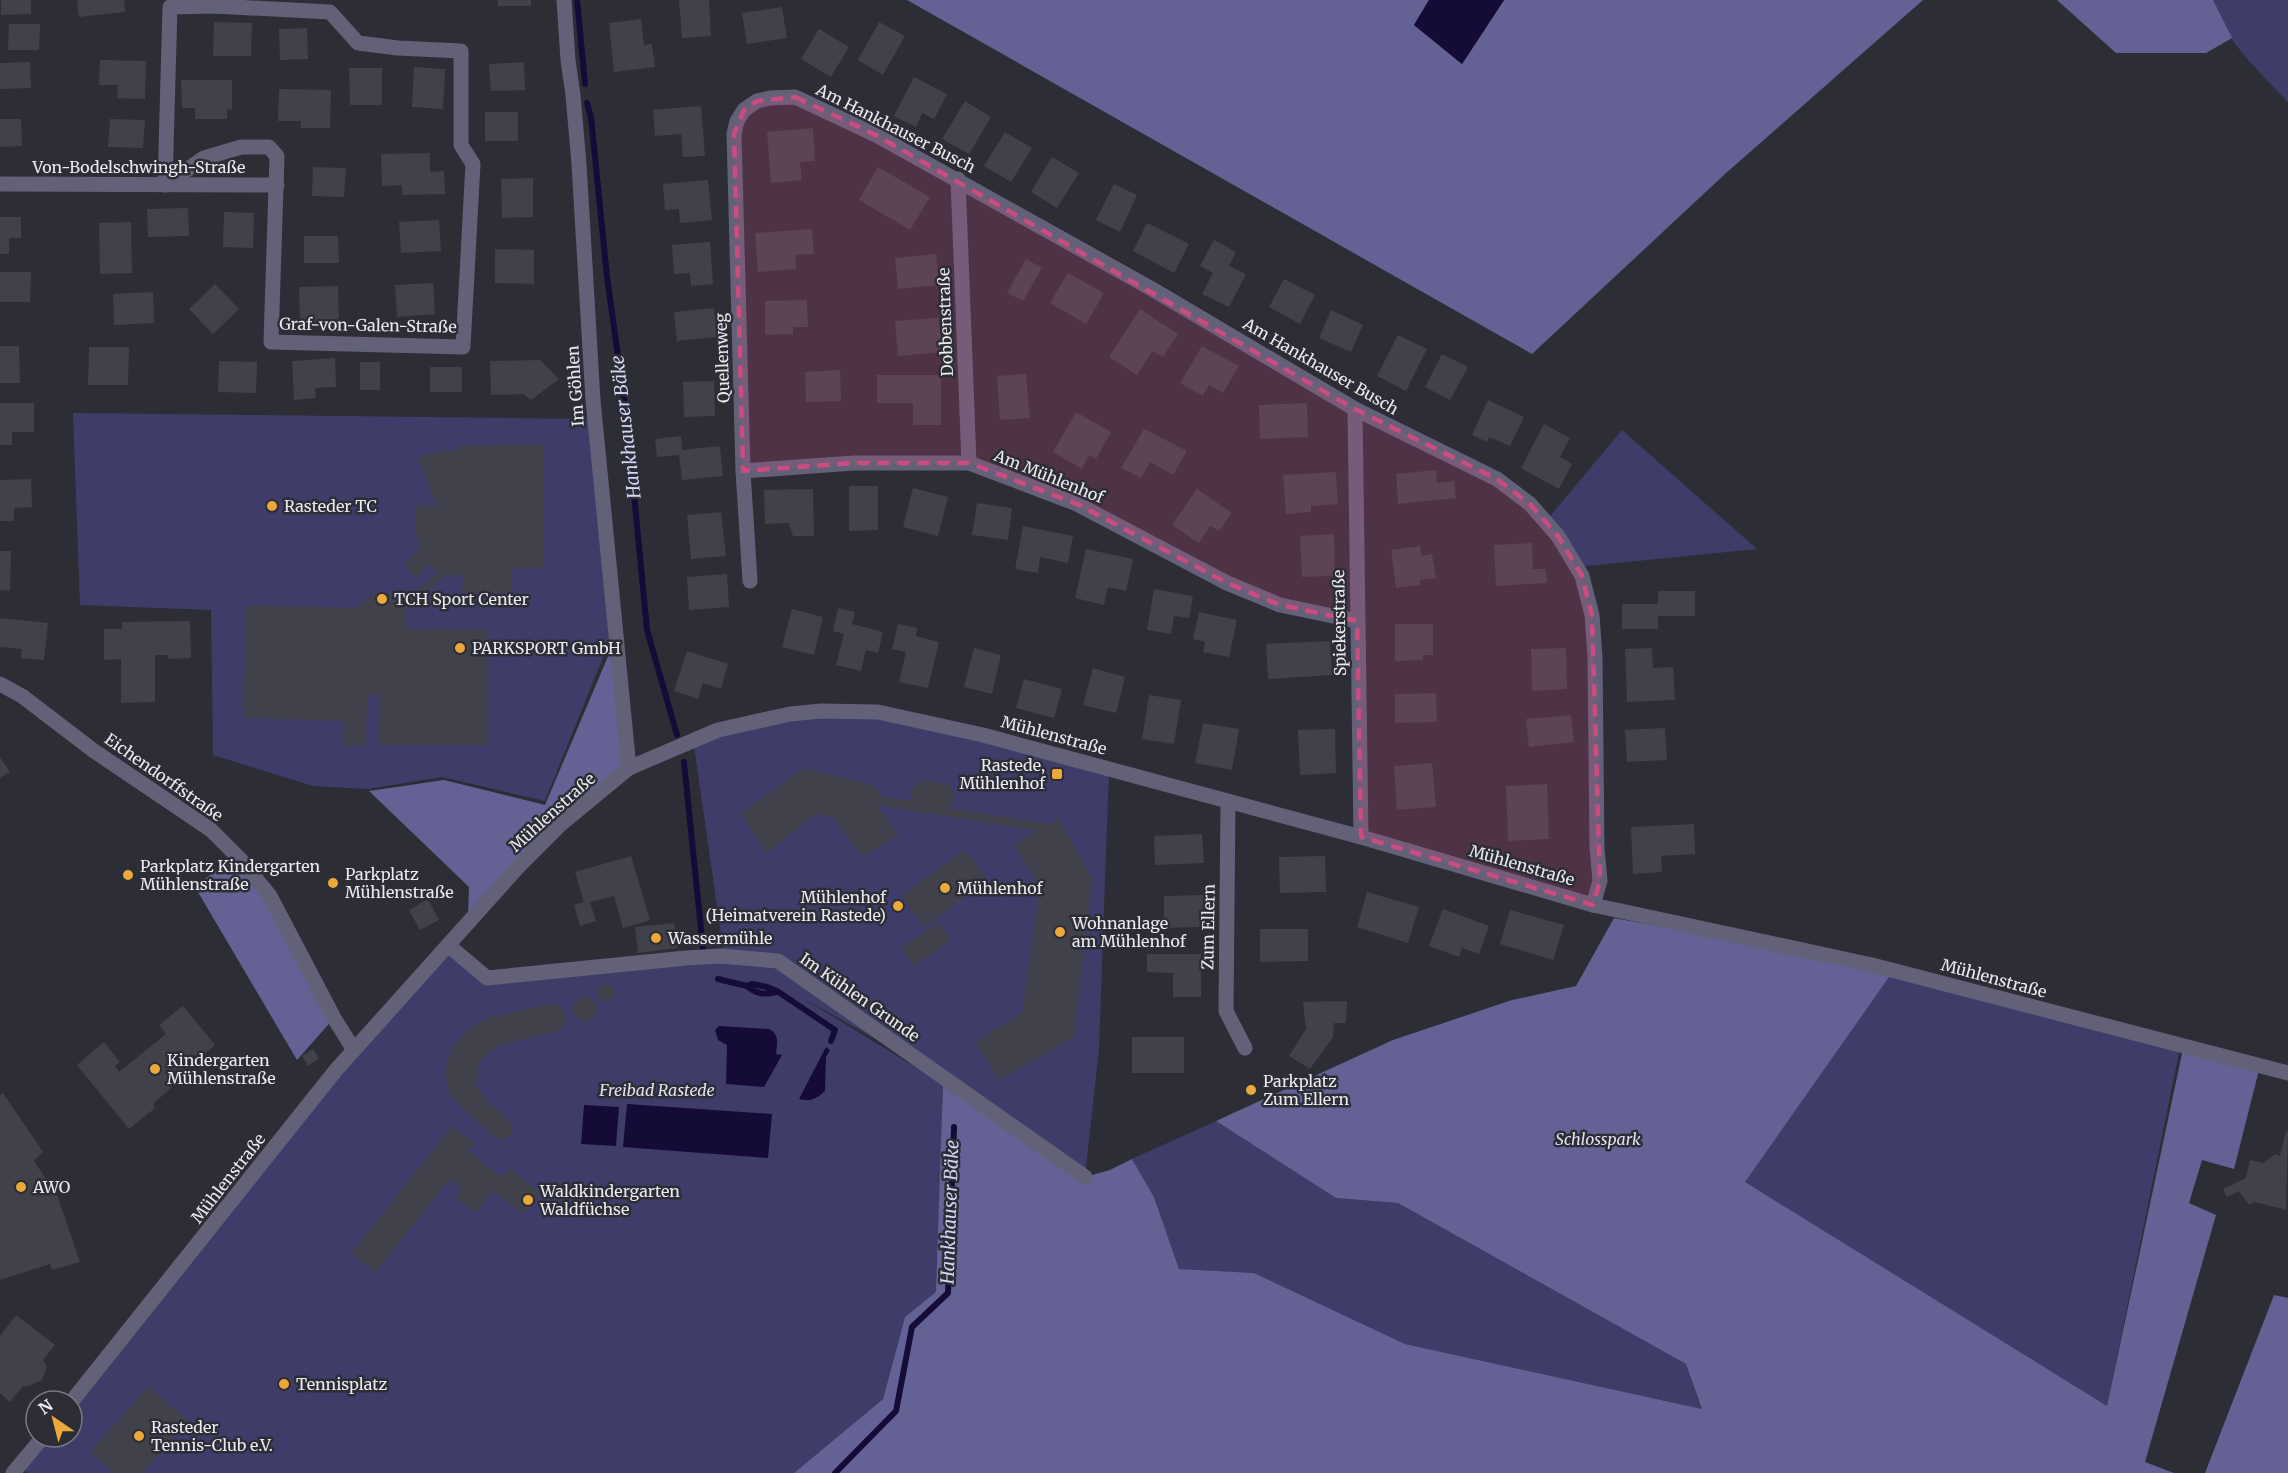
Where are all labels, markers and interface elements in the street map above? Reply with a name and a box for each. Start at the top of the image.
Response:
street label: Am Hankhauser Busch [812,79,979,177]
street label: Von-Bodelschwingh-Straße [32,157,245,177]
street label: Dobbenstraße [933,267,957,377]
street label: Quellenweg [710,312,734,403]
street label: Graf-von-Galen-Straße [279,313,457,337]
street label: Am Hankhauser Busch [1239,313,1403,419]
street label: Im Göhlen [562,345,588,427]
water label: Hankhauser Bäke [605,354,646,501]
street label: Am Mühlenhof [990,445,1108,507]
place label: Rasteder TC [284,496,377,516]
marker: Rasteder TC [265,499,279,513]
street label: Spiekerstraße [1328,570,1350,676]
place label: TCH Sport Center [394,589,529,609]
marker: TCH Sport Center [375,592,389,606]
place label: PARKSPORT GmbH [472,638,621,658]
marker: PARKSPORT GmbH [453,641,467,655]
street label: Mühlenstraße [999,711,1109,759]
street label: Eichendorffstraße [101,729,227,825]
place label: Rastede, Mühlenhof [959,755,1046,793]
marker: Rastede, Mühlenhof [1050,767,1064,781]
street label: Mühlenstraße [505,768,599,856]
street label: Mühlenstraße [1467,840,1577,890]
place label: Parkplatz Kindergarten Mühlenstraße [140,856,320,894]
place label: Parkplatz Mühlenstraße [345,864,454,902]
marker: Parkplatz Kindergarten Mühlenstraße [121,868,135,882]
marker: Parkplatz Mühlenstraße [326,876,340,890]
place label: Mühlenhof [957,878,1044,898]
marker: Mühlenhof [938,881,952,895]
street label: Zum Ellern [1197,883,1219,970]
place label: Mühlenhof (Heimatverein Rastede) [706,887,887,925]
marker: Mühlenhof (Heimatverein Rastede) [891,899,905,913]
place label: Wohnanlage am Mühlenhof [1071,913,1187,951]
marker: Wohnanlage am Mühlenhof [1053,925,1067,939]
place label: Wassermühle [667,928,772,948]
marker: Wassermühle [649,931,663,945]
street label: Im Kühlen Grunde [796,948,924,1046]
street label: Mühlenstraße [1939,954,2049,1002]
place label: Kindergarten Mühlenstraße [167,1050,276,1088]
marker: Kindergarten Mühlenstraße [148,1062,162,1076]
place label: Parkplatz Zum Ellern [1263,1071,1349,1109]
park label: Freibad Rastede [598,1080,715,1100]
marker: Parkplatz Zum Ellern [1244,1083,1258,1097]
street label: Mühlenstraße [187,1129,269,1227]
park label: Schlosspark [1555,1129,1641,1149]
water label: Hankhauser Bäke [935,1139,964,1286]
place label: AWO [32,1177,71,1197]
marker: AWO [14,1180,28,1194]
place label: Waldkindergarten Waldfüchse [539,1181,680,1219]
marker: Waldkindergarten Waldfüchse [521,1193,535,1207]
place label: Tennisplatz [296,1374,387,1394]
marker: Tennisplatz [277,1377,291,1391]
north arrow [24,1389,84,1449]
text: N [34,1395,57,1419]
place label: Rasteder Tennis-Club e.V. [151,1417,273,1455]
marker: Rasteder Tennis-Club e.V. [132,1429,146,1443]

